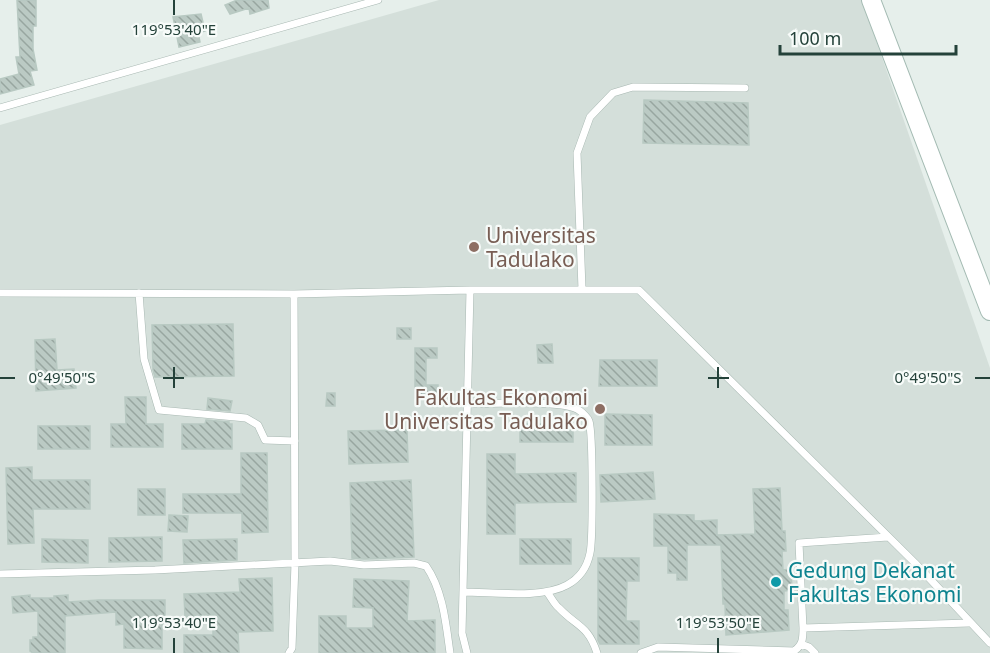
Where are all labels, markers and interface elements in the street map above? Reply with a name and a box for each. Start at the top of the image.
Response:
scale bar [780,18,956,56]
text: 119°53'40"E [132,19,216,39]
text: 100 m [789,26,841,50]
place label: Universitas Tadulako [486,221,596,273]
marker: Universitas Tadulako [467,240,481,254]
text: 0°49'50"S [28,367,96,387]
text: 0°49'50"S [894,367,962,387]
place label: Fakultas Ekonomi Universitas Tadulako [384,383,588,435]
marker: Fakultas Ekonomi Universitas Tadulako [593,402,607,416]
place label: Gedung Dekanat Fakultas Ekonomi [788,556,962,608]
marker: Gedung Dekanat Fakultas Ekonomi [769,575,783,589]
text: 119°53'40"E [132,612,216,632]
text: 119°53'50"E [676,612,760,632]

